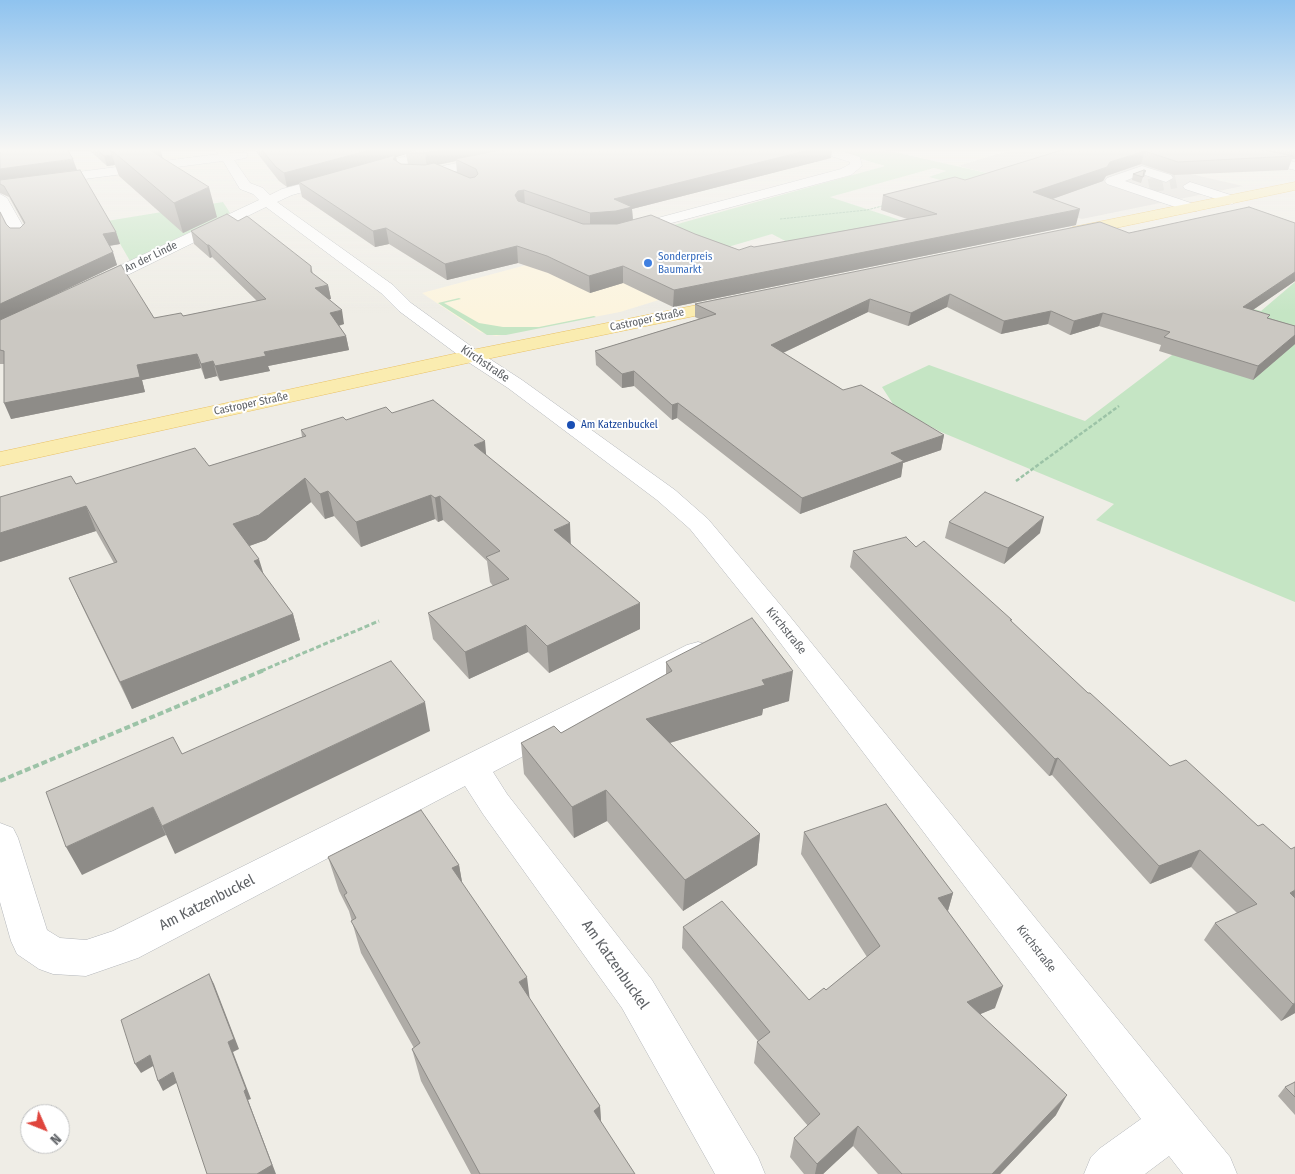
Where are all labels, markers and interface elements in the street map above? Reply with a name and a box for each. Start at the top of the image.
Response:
street label: An der Linde [123,239,179,275]
place label: Sonderpreis Baumarkt [658,250,712,276]
marker: Sonderpreis Baumarkt [642,257,654,269]
street label: Castroper Straße [609,306,685,334]
street label: Kirchstraße [458,342,512,386]
street label: Castroper Straße [213,390,289,418]
place label: Am Katzenbuckel [581,418,658,432]
marker: Am Katzenbuckel [565,419,577,431]
street label: Kirchstraße [763,605,809,657]
street label: Am Katzenbuckel [156,871,258,935]
street label: Am Katzenbuckel [578,917,652,1013]
street label: Kirchstraße [1013,923,1059,975]
north arrow [20,1104,70,1154]
text: N [46,1130,64,1148]

